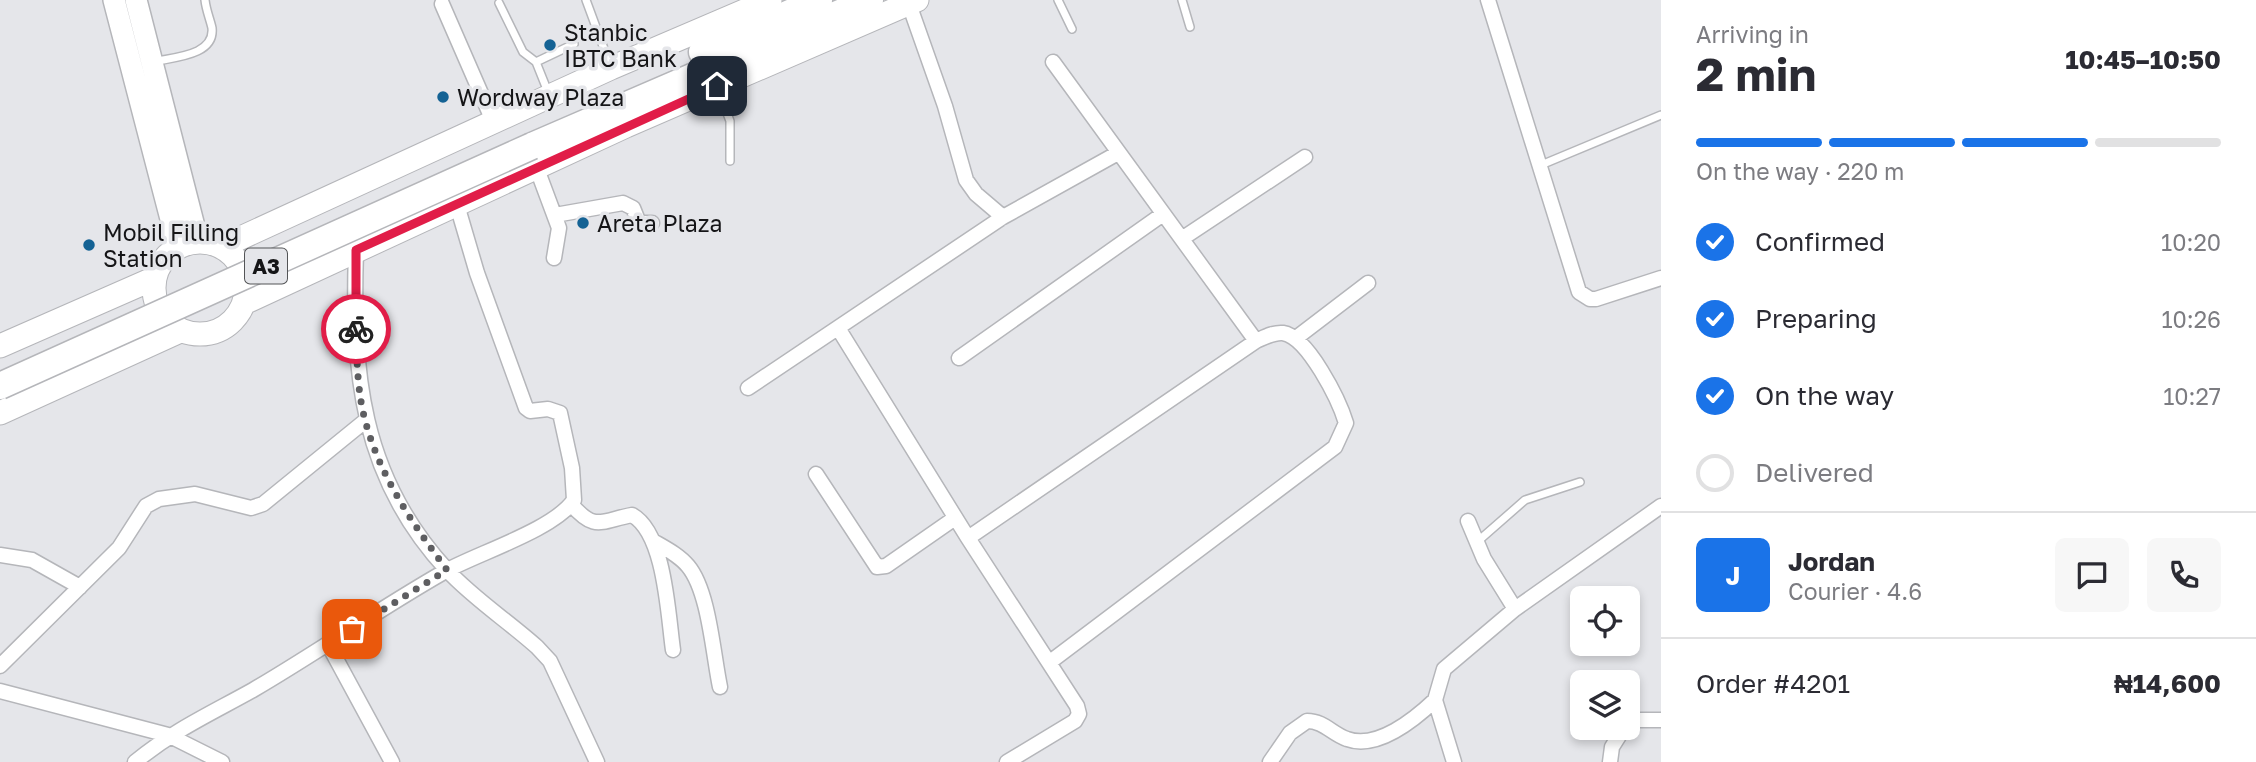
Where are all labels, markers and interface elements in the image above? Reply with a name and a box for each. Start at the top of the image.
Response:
place label: Stanbic IBTC Bank [564,18,677,72]
text: Arriving in [1696,20,1809,48]
marker: Stanbic IBTC Bank [542,37,558,53]
text: 10:45–10:50 [2065,44,2221,75]
text: 2 min [1696,46,1816,101]
pin [687,56,747,116]
icon: home [698,67,736,105]
place label: Wordway Plaza [457,83,624,111]
marker: Wordway Plaza [435,89,451,105]
text: On the way · 220 m [1696,157,1904,185]
place label: Areta Plaza [597,209,723,237]
marker: Areta Plaza [575,215,591,231]
place label: Mobil Filling Station [103,218,239,272]
icon: check [1696,223,1734,261]
text: Confirmed [1755,226,1885,257]
text: 10:20 [2161,228,2221,256]
marker: Mobil Filling Station [81,237,97,253]
road number: A3 [245,248,287,284]
courier [321,294,391,364]
icon: check [1696,300,1734,338]
text: Preparing [1755,303,1877,334]
text: 10:26 [2161,305,2221,333]
icon: bike [337,310,375,348]
icon: check [1696,377,1734,415]
text: On the way [1755,380,1894,411]
text: 10:27 [2163,382,2221,410]
text: Delivered [1755,457,1874,488]
button: chat [2055,538,2129,612]
button: phone [2147,538,2221,612]
text: Jordan [1788,546,1875,577]
text: J [1726,560,1740,591]
text: Courier · 4.6 [1788,577,1922,605]
map controls [1570,586,1640,740]
button: locate [1570,586,1640,656]
pin [322,599,382,659]
icon: bag [333,610,371,648]
text: Order #4201 [1696,668,1850,699]
text: ₦14,600 [2114,668,2221,699]
button: layers [1570,670,1640,740]

